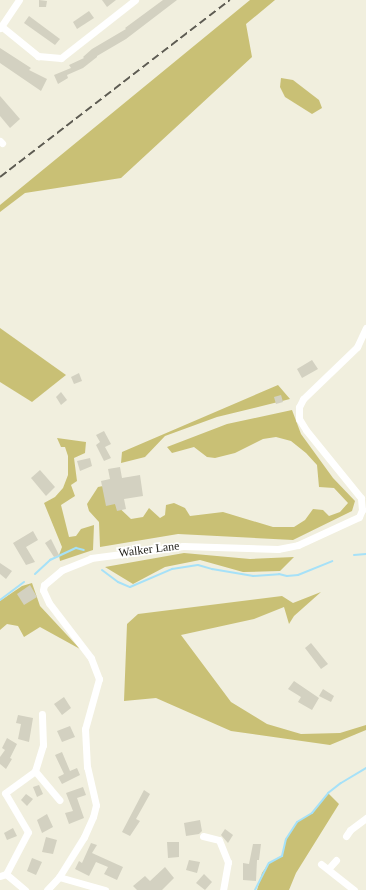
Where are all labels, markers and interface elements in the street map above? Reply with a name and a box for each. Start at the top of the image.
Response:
street label: Walker Lane [118,539,180,561]

